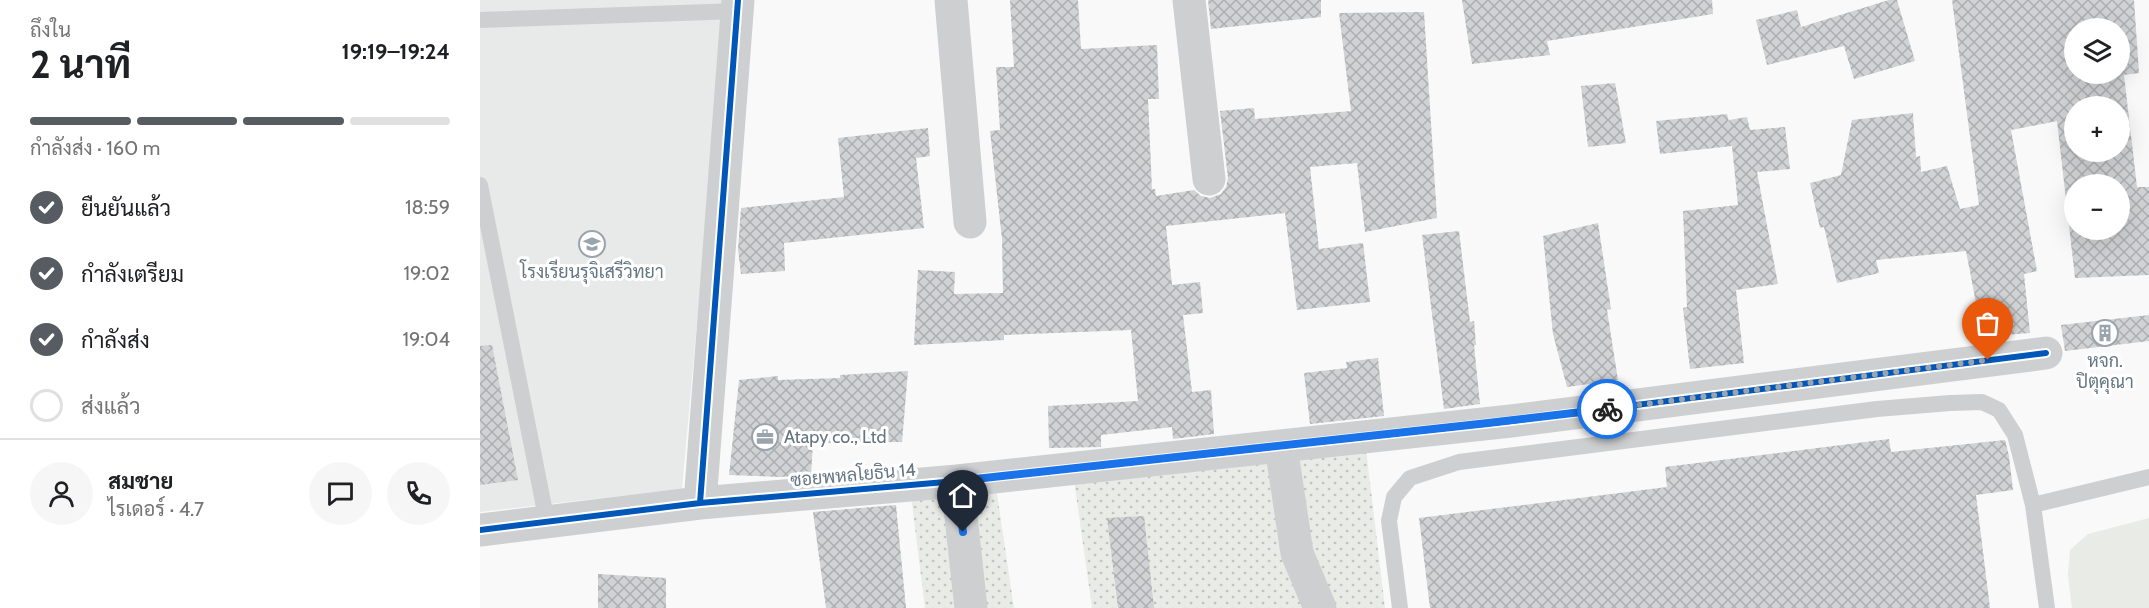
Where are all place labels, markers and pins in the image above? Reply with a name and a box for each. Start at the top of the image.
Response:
school or university icon: โรงเรียนรุจิเสรีวิทยา [577,229,607,259]
place label: โรงเรียนรุจิเสรีวิทยา [519,259,664,284]
pin [1962,298,2013,360]
building icon: หจก. ปิตุคุณา [2090,318,2120,348]
place label: หจก. ปิตุคุณา [2076,350,2134,394]
office icon: Atapy co., Ltd [750,422,780,452]
place label: Atapy co., Ltd [784,426,886,448]
pin [937,470,988,532]

